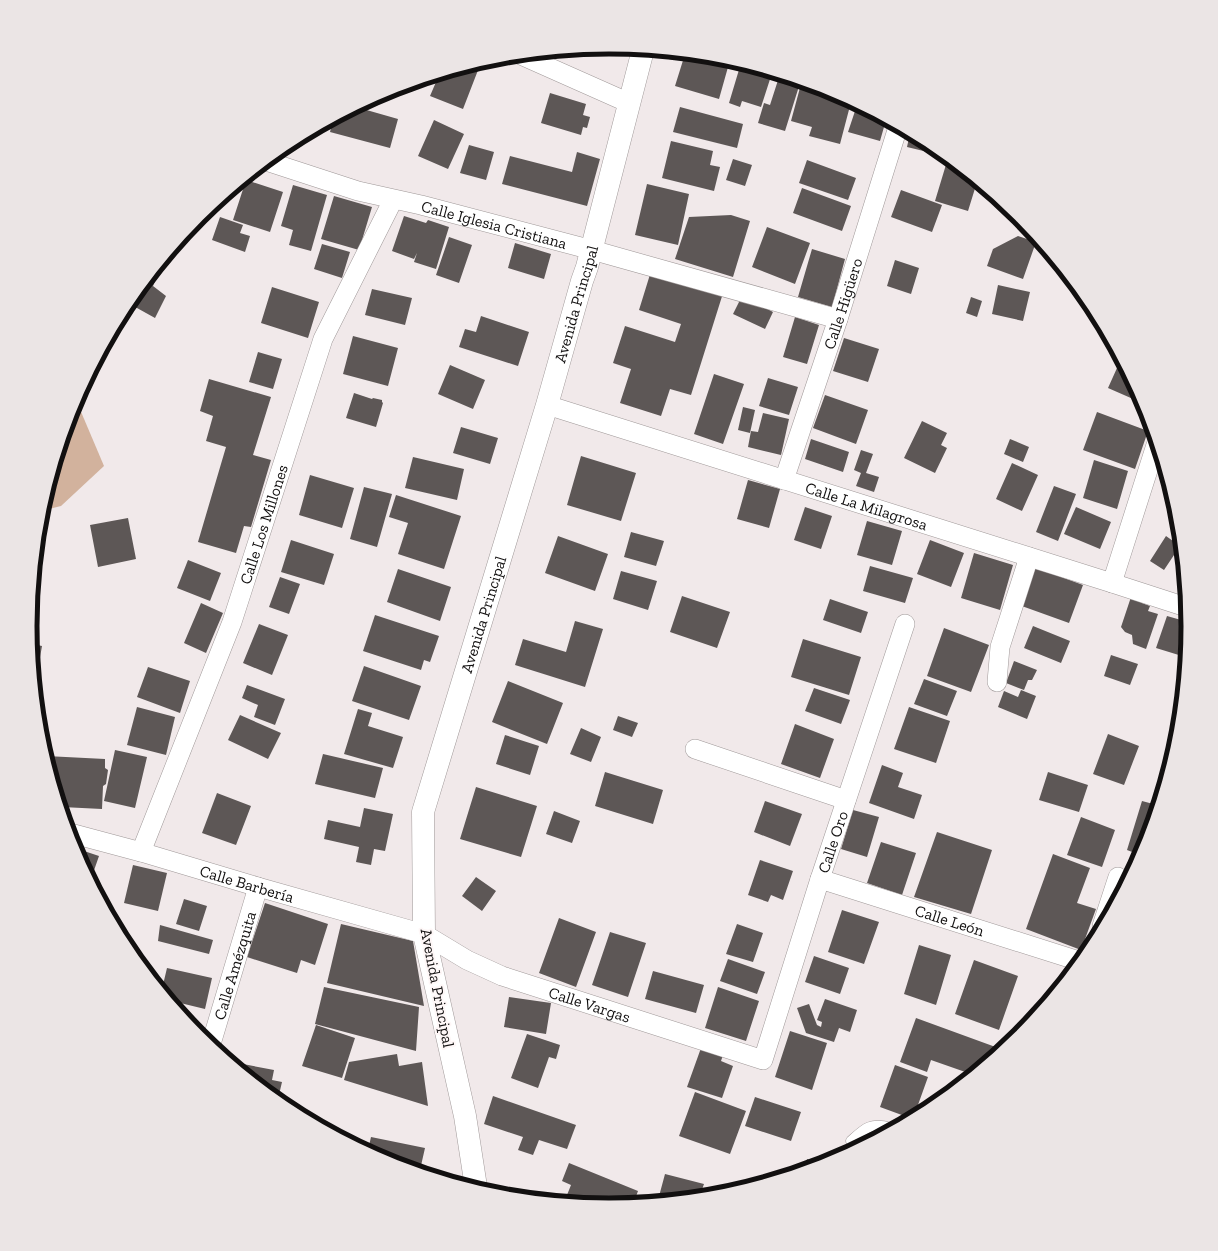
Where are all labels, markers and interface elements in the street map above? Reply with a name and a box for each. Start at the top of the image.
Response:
street label: Calle Iglesia Cristiana [419,197,569,253]
street label: Avenida Principal [550,243,602,365]
street label: Calle Higüero [820,256,866,352]
street label: Calle Los Millones [236,462,292,587]
street label: Calle La Milagrosa [803,478,930,534]
street label: Avenida Principal [457,554,510,675]
street label: Calle Oro [814,808,852,876]
street label: Calle Barbería [198,861,296,907]
street label: Calle León [913,901,987,941]
street label: Calle Amézquita [210,909,260,1022]
street label: Avenida Principal [417,927,458,1049]
street label: Calle Vargas [546,983,633,1027]

